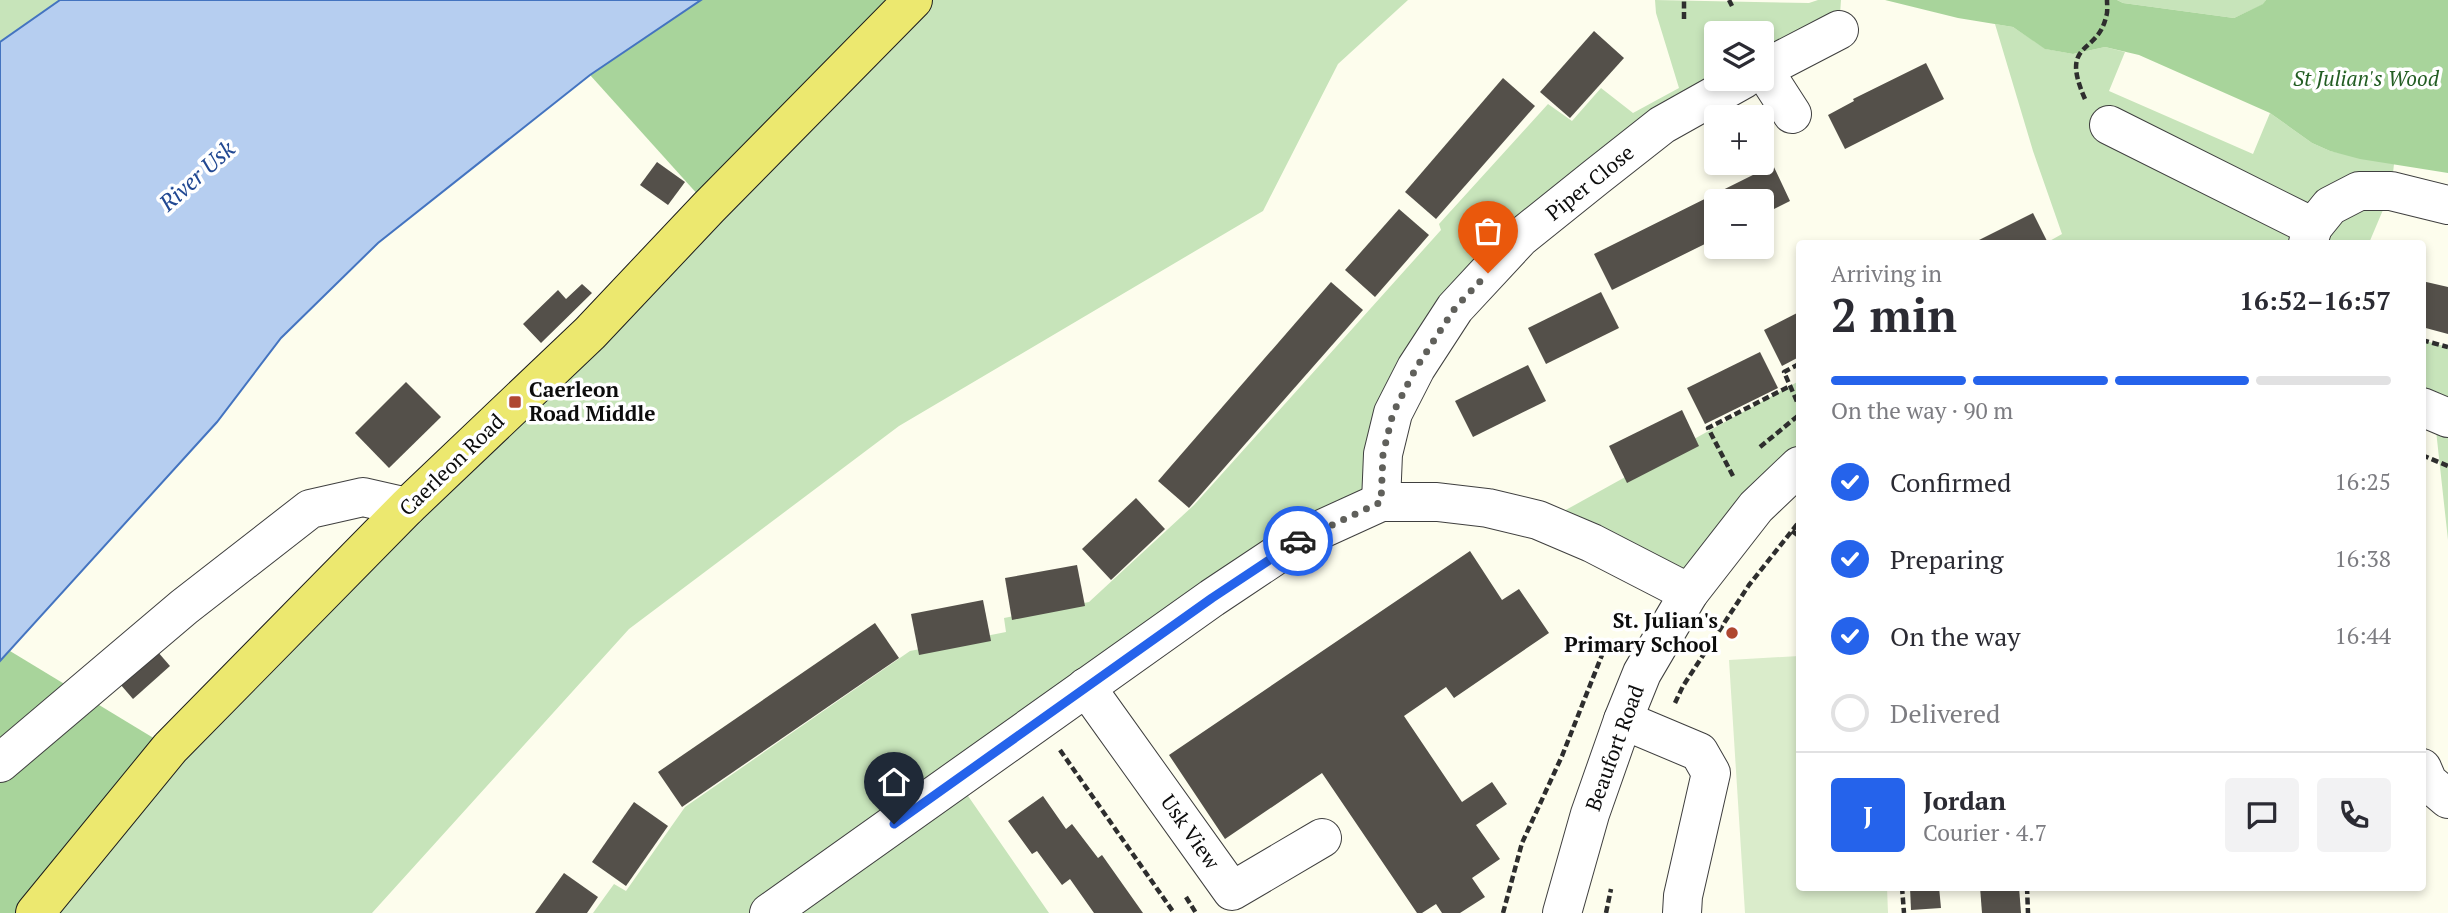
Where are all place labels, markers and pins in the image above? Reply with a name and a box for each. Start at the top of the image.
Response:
pin [1458,201,1518,273]
place label: Caerleon Road Middle [529,375,655,427]
marker: Caerleon Road Middle [507,394,523,410]
place label: St. Julian's Primary School [1564,606,1718,658]
marker: St. Julian's Primary School [1724,625,1740,641]
pin [864,752,924,824]

